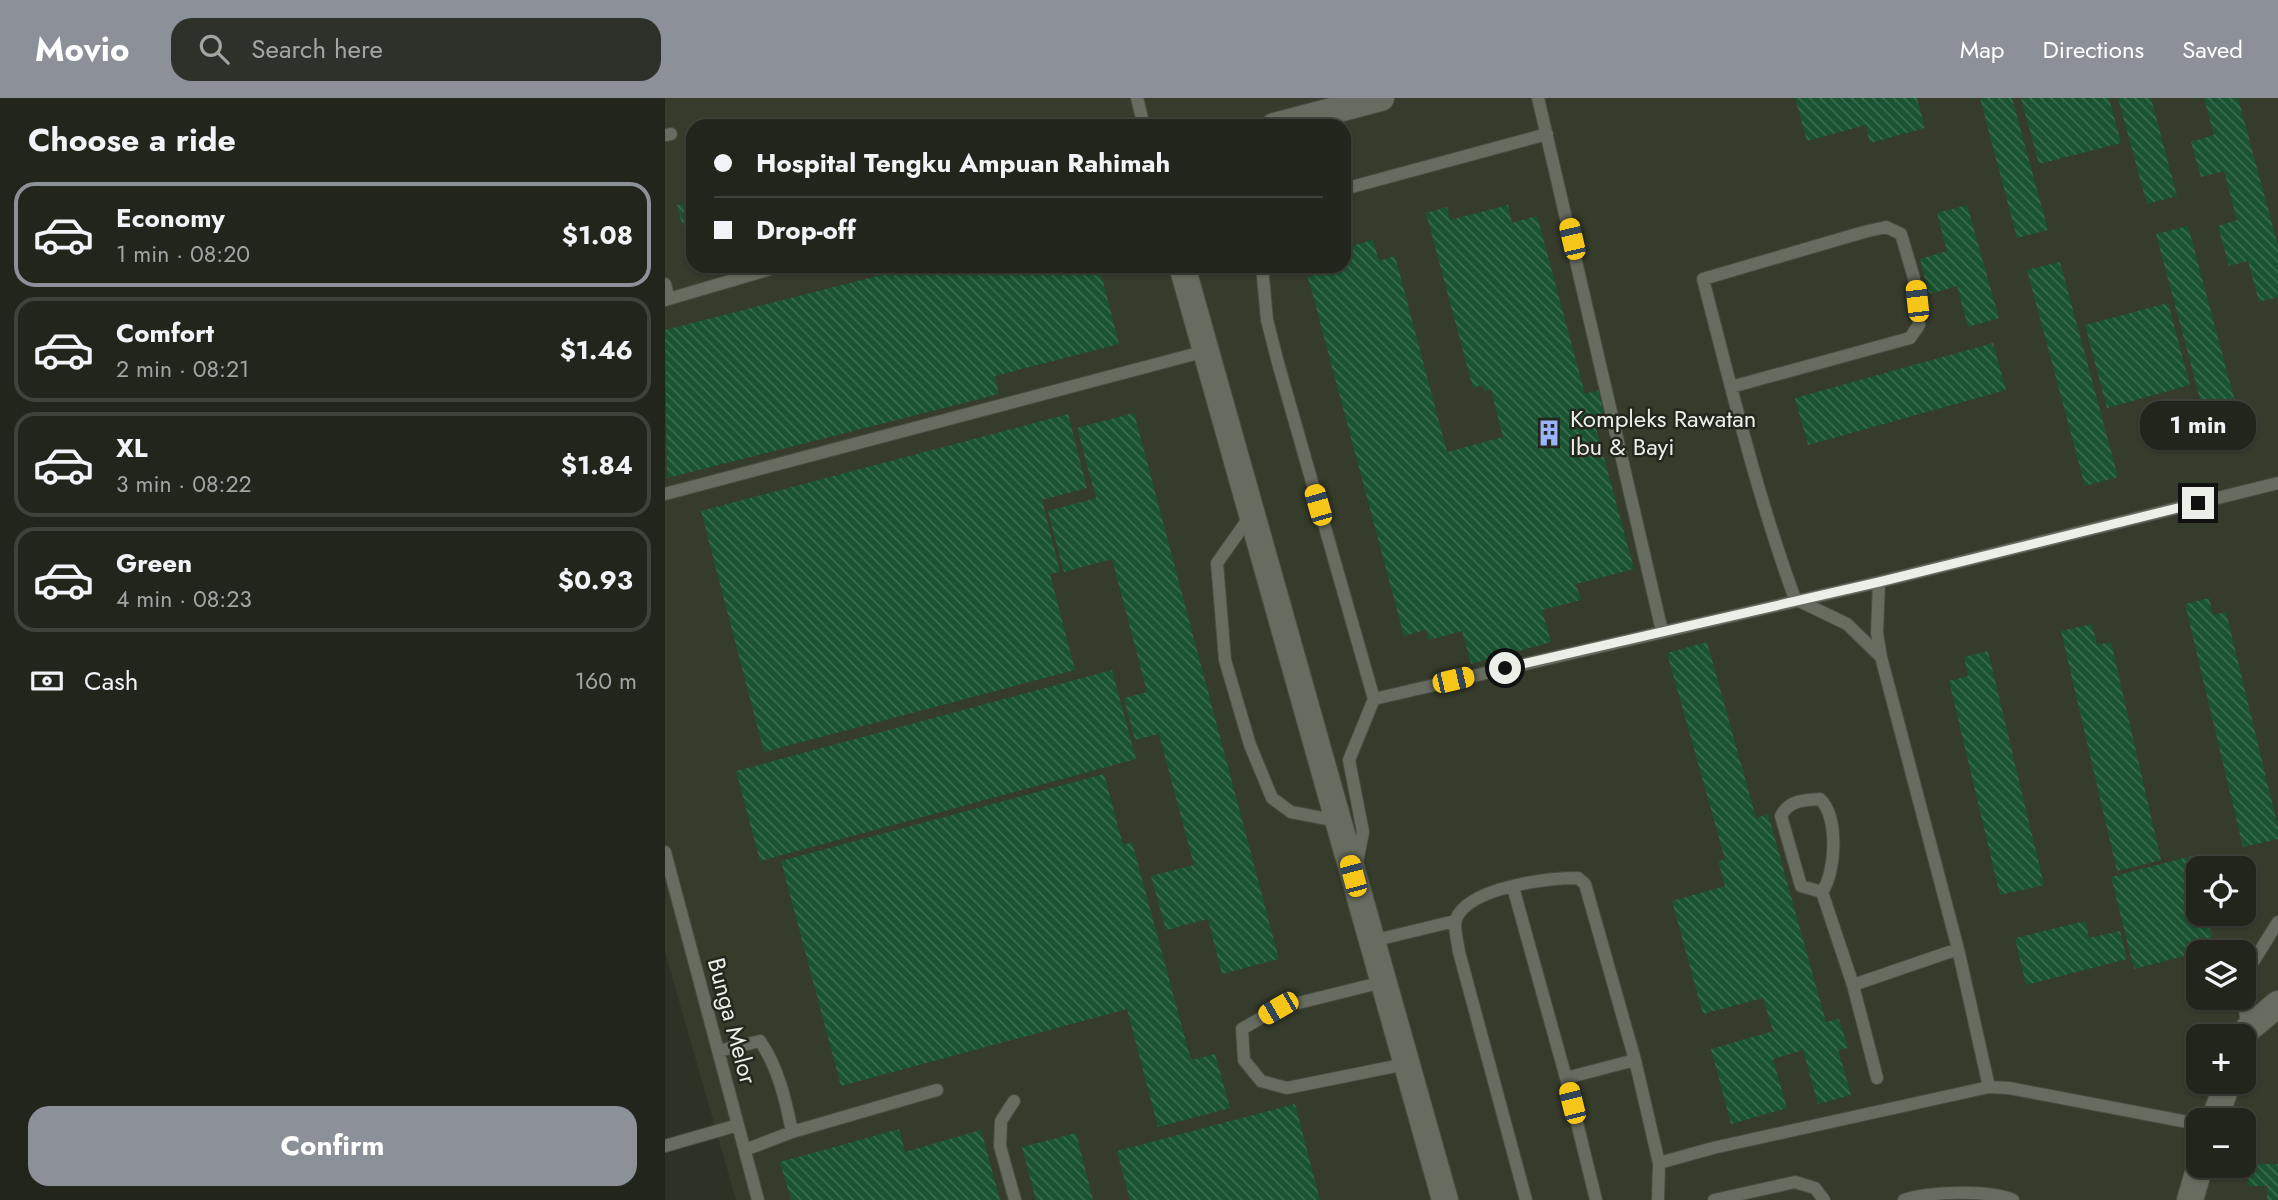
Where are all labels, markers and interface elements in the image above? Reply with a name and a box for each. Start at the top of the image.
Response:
search box [171,18,661,81]
text: Movio [35,26,129,73]
icon: search [195,30,233,68]
text: Search here [251,30,383,68]
text: Map [1960,32,2005,67]
text: Directions [2043,32,2144,67]
text: Saved [2182,32,2243,67]
text: Choose a ride [28,117,236,163]
text: Hospital Tengku Ampuan Rahimah [756,144,1170,182]
text: Economy [116,199,225,237]
icon: car [32,203,95,266]
text: Drop-off [756,211,856,249]
text: $1.08 [562,216,633,254]
car [1558,216,1587,262]
text: 1 min · 08:20 [116,237,250,271]
car [1905,279,1930,323]
text: Comfort [116,314,214,352]
icon: car [32,318,95,381]
text: $1.46 [560,331,633,369]
text: 2 min · 08:21 [116,352,249,386]
place label: Kompleks Rawatan Ibu & Bayi [1570,401,1756,464]
callout: 1 min [2140,402,2256,450]
text: 1 min [2169,408,2227,442]
building icon: Kompleks Rawatan Ibu & Bayi [1534,418,1564,448]
text: XL [116,429,148,467]
icon: car [32,433,95,496]
text: $1.84 [561,446,633,484]
text: 3 min · 08:22 [116,467,252,501]
car [1303,482,1334,528]
route end [2182,487,2214,519]
text: Green [116,544,192,582]
icon: car [32,548,95,611]
text: $0.93 [558,561,633,599]
text: 4 min · 08:23 [116,582,252,616]
route start [1489,652,1521,684]
icon: cash [28,662,66,700]
text: Cash [84,662,138,700]
text: 160 m [575,664,637,698]
car [1431,665,1476,695]
car [1338,853,1369,899]
map controls [2186,856,2256,1178]
button: locate [2186,856,2256,926]
button: layers [2186,940,2256,1010]
street label: Bunga Melor [699,954,766,1089]
car [1255,988,1302,1028]
button: + [2186,1024,2256,1094]
car [1557,1080,1588,1126]
button: Confirm [28,1106,637,1186]
button: − [2186,1108,2256,1178]

